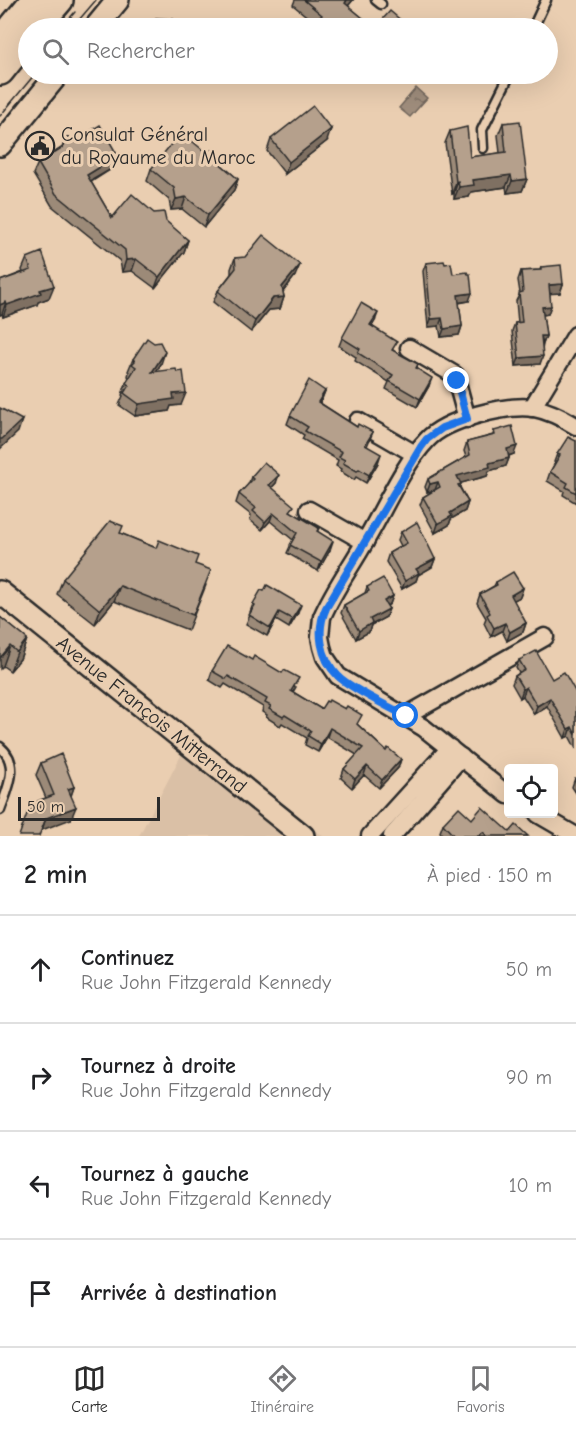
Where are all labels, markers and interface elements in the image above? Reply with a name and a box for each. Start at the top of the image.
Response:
search box [18,18,558,84]
icon: search [39,35,72,68]
text: Rechercher [87,38,195,64]
place label: Consulat Général du Royaume du Maroc [61,123,256,169]
public building icon: Consulat Général du Royaume du Maroc [24,130,56,162]
route end [443,367,469,393]
street label: Avenue François Mitterrand [52,631,252,798]
route start [392,702,418,728]
map controls [504,764,558,818]
button: locate [504,764,558,818]
scale bar [18,794,160,822]
text: 50 m [27,798,64,816]
text: 2 min [24,860,87,890]
text: À pied · 150 m [427,864,552,887]
text: Continuez [81,945,174,971]
icon: ahead [24,953,57,986]
text: 50 m [506,958,552,981]
text: Rue John Fitzgerald Kennedy [81,971,331,994]
text: Tournez à droite [81,1053,236,1079]
icon: right [24,1061,57,1094]
text: 90 m [506,1066,552,1089]
text: Rue John Fitzgerald Kennedy [81,1079,331,1102]
text: Tournez à gauche [81,1161,249,1187]
icon: left [24,1169,57,1202]
text: 10 m [509,1174,552,1197]
text: Rue John Fitzgerald Kennedy [81,1187,331,1210]
icon: arrive [24,1277,57,1310]
text: Arrivée à destination [81,1280,277,1306]
tab: Carte [71,1362,108,1416]
tab: Itinéraire [251,1362,314,1416]
tab: Favoris [457,1362,505,1416]

